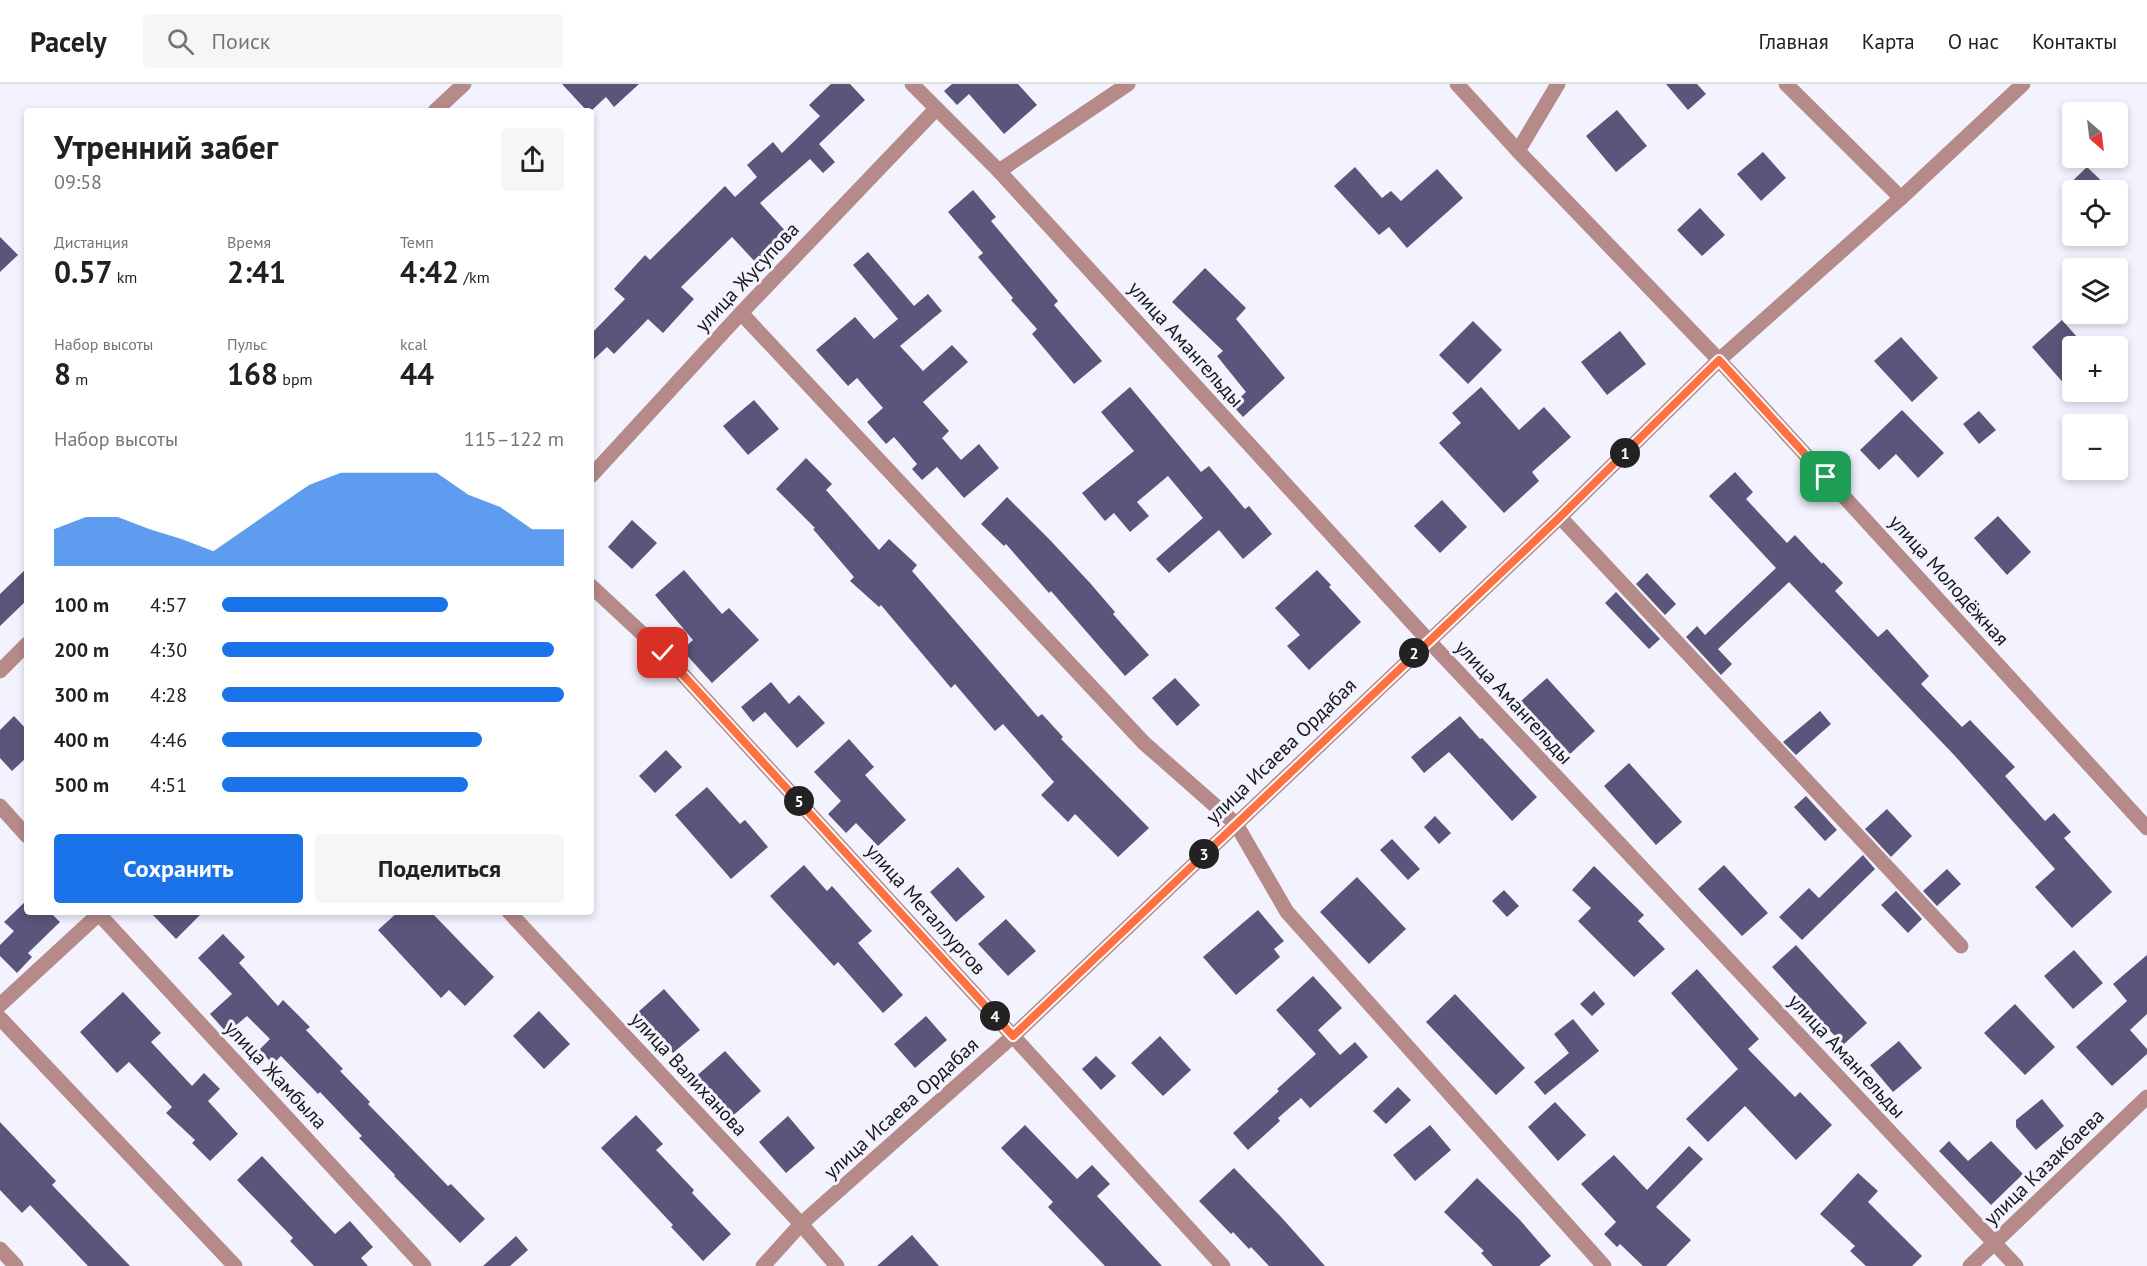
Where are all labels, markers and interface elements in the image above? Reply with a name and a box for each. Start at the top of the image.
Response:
search box [143,14,563,68]
text: Pacely [30,23,107,60]
icon: search [164,25,197,58]
text: Поиск [212,27,270,55]
text: Главная [1758,28,1829,55]
text: Карта [1862,28,1915,55]
text: О нас [1948,28,1999,55]
text: Контакты [2032,28,2117,55]
north arrow [2062,102,2128,168]
map controls [2062,102,2128,480]
text: Утренний забег [54,125,278,168]
button: share [501,128,564,191]
text: 09:58 [54,169,102,195]
button: locate [2062,180,2128,246]
street label: улица Жусупова [689,217,805,337]
text: Дистанция [54,232,128,252]
text: Время [227,232,271,252]
text: Темп [400,232,434,252]
text: 0.57 [54,252,112,291]
text: 2:41 [227,252,286,291]
text: 4:42 [400,252,459,291]
button: layers [2062,258,2128,324]
text: km [112,267,137,287]
text: /km [459,267,490,287]
street label: улица Амангельды [1123,276,1249,412]
text: Набор высоты [54,334,153,354]
text: Пульс [227,334,267,354]
text: kcal [400,334,427,354]
button: + [2062,336,2128,402]
text: 8 [54,354,71,393]
text: 168 [227,354,278,393]
text: 44 [400,354,434,393]
text: m [71,369,88,389]
text: bpm [278,369,313,389]
button: − [2062,414,2128,480]
text: Набор высоты [54,426,178,452]
text: 115–122 m [464,426,564,452]
pin: 1 [1610,438,1640,468]
text: 1 [1620,443,1630,463]
pin [1800,451,1851,502]
icon: arrive [1809,460,1842,493]
street label: улица Молодёжная [1883,509,2015,651]
text: 100 m [54,592,109,618]
text: 4:57 [150,592,187,618]
pin [637,627,688,678]
street label: улица Амангельды [1450,634,1578,770]
icon: check [646,636,679,669]
text: 200 m [54,637,109,663]
text: 4:30 [150,637,187,663]
pin: 2 [1399,638,1429,668]
text: 2 [1409,643,1419,663]
street label: улица Исаева Ордабая [1200,672,1362,830]
text: 300 m [54,682,109,708]
text: 4:28 [150,682,187,708]
text: 400 m [54,727,109,753]
text: 4:46 [150,727,187,753]
text: 500 m [54,772,109,798]
text: 4:51 [150,772,187,798]
pin: 5 [784,786,814,816]
text: 5 [794,791,804,811]
button: Сохранить [54,834,303,903]
button: Поделиться [315,834,564,903]
street label: улица Металлургов [860,838,992,980]
pin: 3 [1189,839,1219,869]
text: 3 [1199,844,1209,864]
street label: улица Амангельды [1783,988,1911,1124]
pin: 4 [980,1001,1010,1031]
street label: улица Валиханова [625,1006,753,1142]
text: 4 [990,1006,1000,1026]
street label: улица Жамбыла [219,1015,333,1135]
street label: улица Исаева Ордабая [818,1032,984,1184]
street label: улица Казакбаева [1978,1103,2110,1231]

